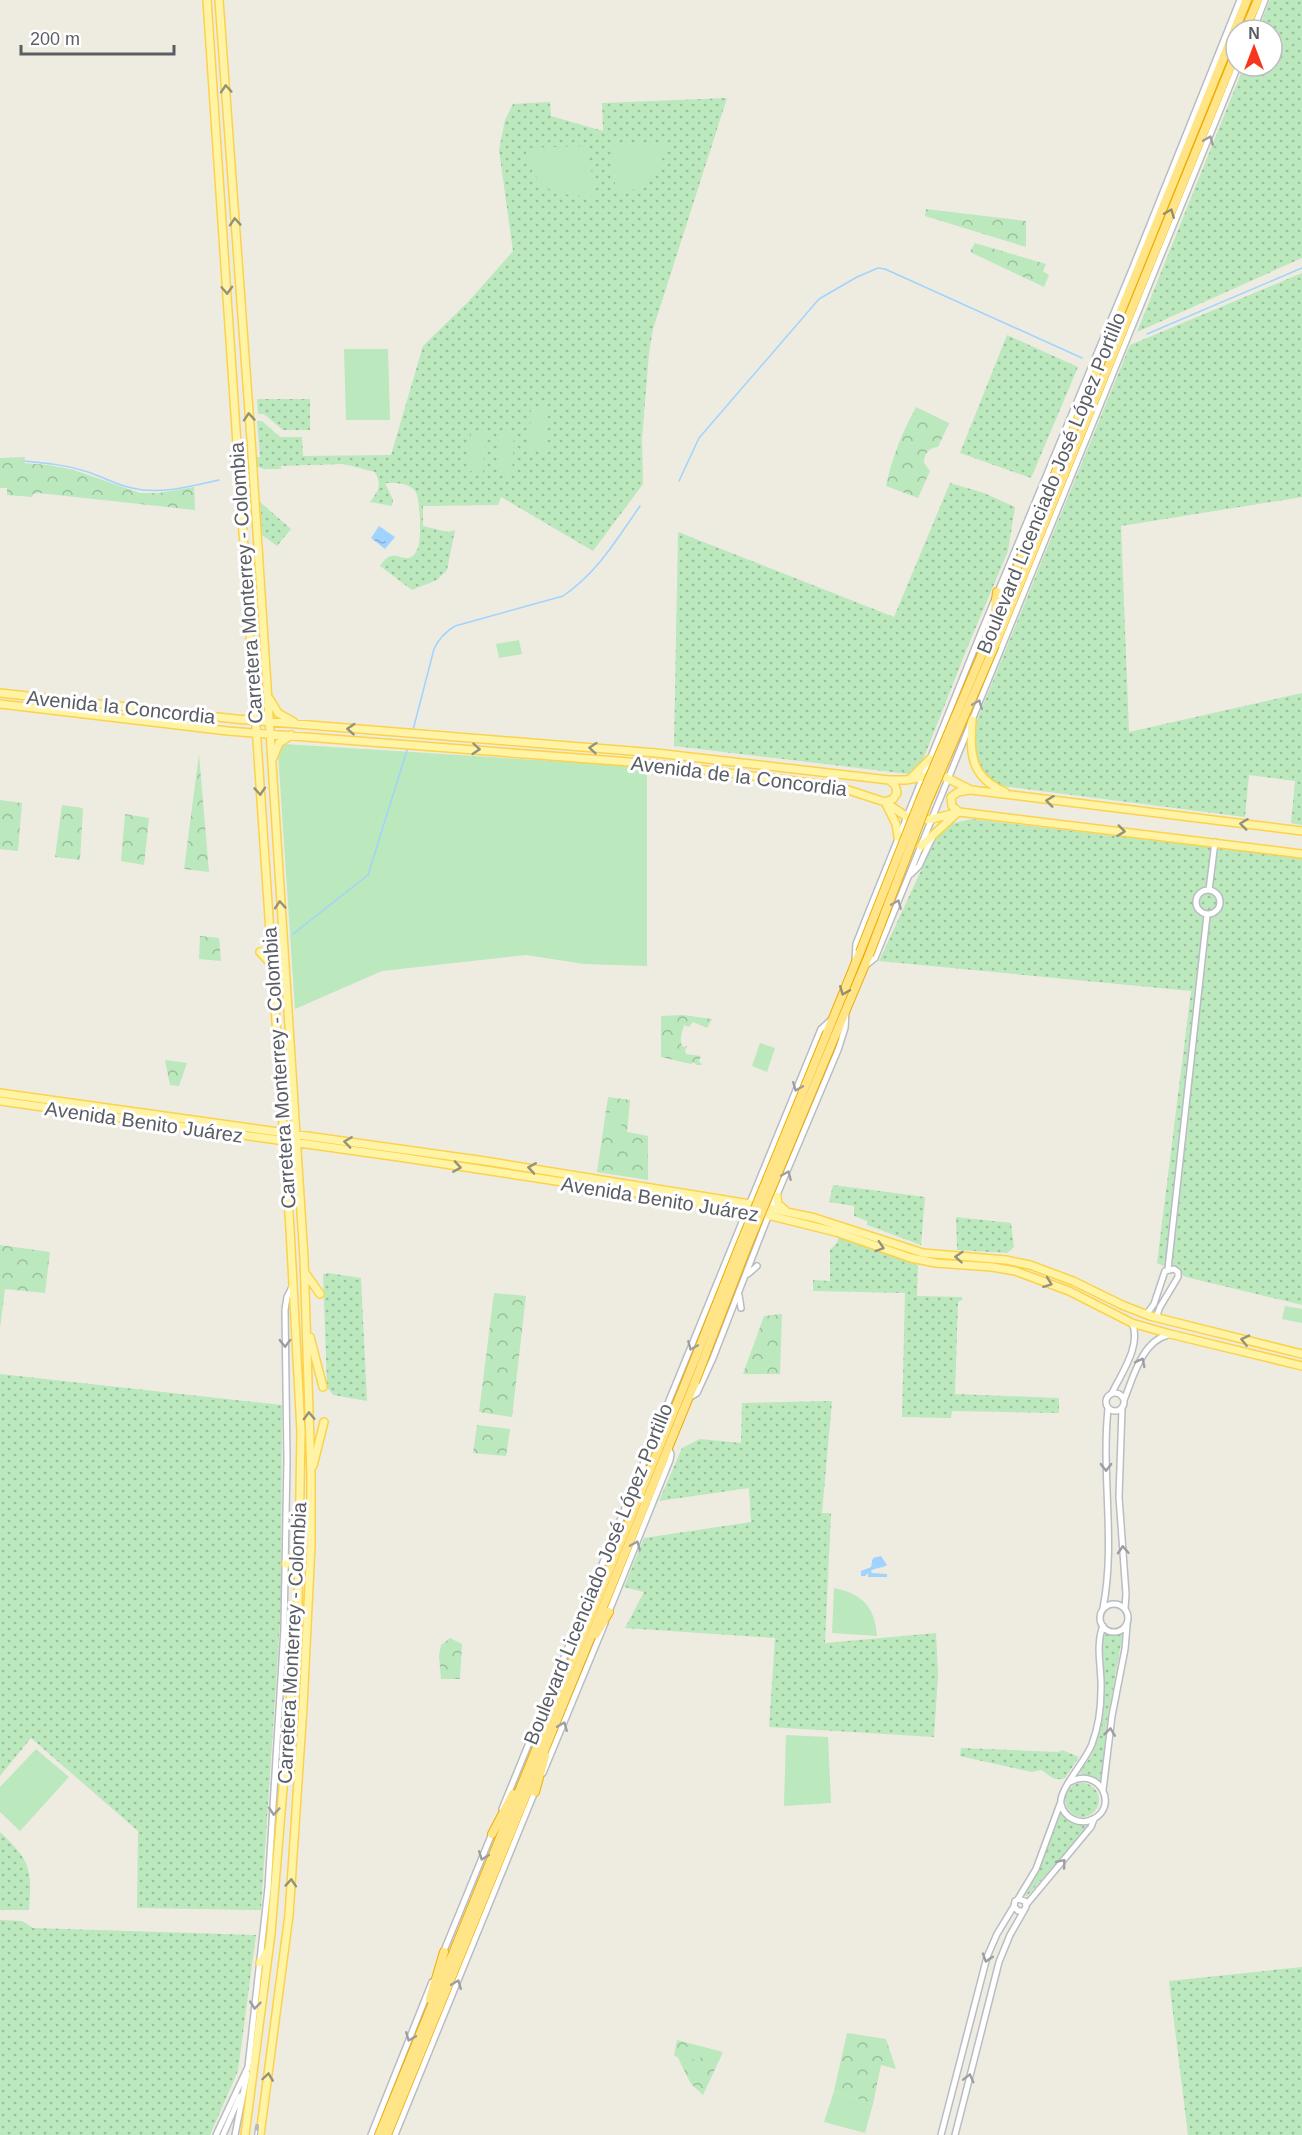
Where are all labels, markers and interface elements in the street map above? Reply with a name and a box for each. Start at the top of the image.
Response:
scale bar [21,18,174,56]
north arrow [1224,18,1284,78]
text: N [1248,25,1260,42]
text: 200 m [30,29,80,49]
one-way arrow [220,84,233,93]
one-way arrow [1202,135,1214,146]
one-way arrow [1163,208,1175,219]
one-way arrow [229,218,242,227]
one-way arrow [220,286,233,295]
street label: Boulevard Licenciado José López Portillo [972,309,1130,657]
one-way arrow [243,412,256,421]
street label: Carretera Monterrey - Colombia [225,441,267,725]
street label: Avenida la Concordia [25,686,217,728]
one-way arrow [971,699,983,710]
one-way arrow [346,722,355,735]
one-way arrow [589,741,598,754]
one-way arrow [472,743,481,756]
street label: Avenida de la Concordia [630,752,849,800]
one-way arrow [253,787,266,796]
one-way arrow [1046,795,1055,808]
one-way arrow [1239,819,1249,831]
one-way arrow [1117,824,1126,837]
one-way arrow [274,900,287,909]
one-way arrow [890,900,902,911]
street label: Carretera Monterrey - Colombia [258,926,300,1210]
one-way arrow [839,985,851,996]
one-way arrow [792,1081,804,1092]
street label: Avenida Benito Juárez [44,1097,244,1147]
one-way arrow [344,1136,353,1148]
one-way arrow [452,1160,462,1172]
one-way arrow [527,1163,536,1175]
one-way arrow [780,1170,792,1181]
street label: Avenida Benito Juárez [560,1173,760,1225]
one-way arrow [874,1240,885,1252]
one-way arrow [954,1251,963,1264]
one-way arrow [1042,1276,1052,1289]
one-way arrow [1240,1335,1250,1348]
one-way arrow [279,1338,292,1347]
one-way arrow [687,1339,699,1350]
one-way arrow [1134,1357,1145,1368]
street label: Boulevard Licenciado José López Portillo [519,1400,677,1748]
one-way arrow [303,1412,316,1421]
one-way arrow [1100,1463,1112,1472]
street label: Carretera Monterrey - Colombia [274,1501,310,1785]
one-way arrow [629,1540,641,1551]
one-way arrow [1116,1546,1129,1555]
one-way arrow [556,1721,568,1732]
one-way arrow [1103,1727,1115,1736]
one-way arrow [267,1806,280,1815]
one-way arrow [478,1850,490,1861]
one-way arrow [1055,1859,1066,1870]
one-way arrow [284,1879,297,1888]
one-way arrow [982,1952,995,1963]
one-way arrow [450,1979,462,1990]
one-way arrow [249,2000,262,2009]
one-way arrow [405,2031,417,2042]
one-way arrow [261,2072,273,2082]
one-way arrow [961,2073,974,2083]

